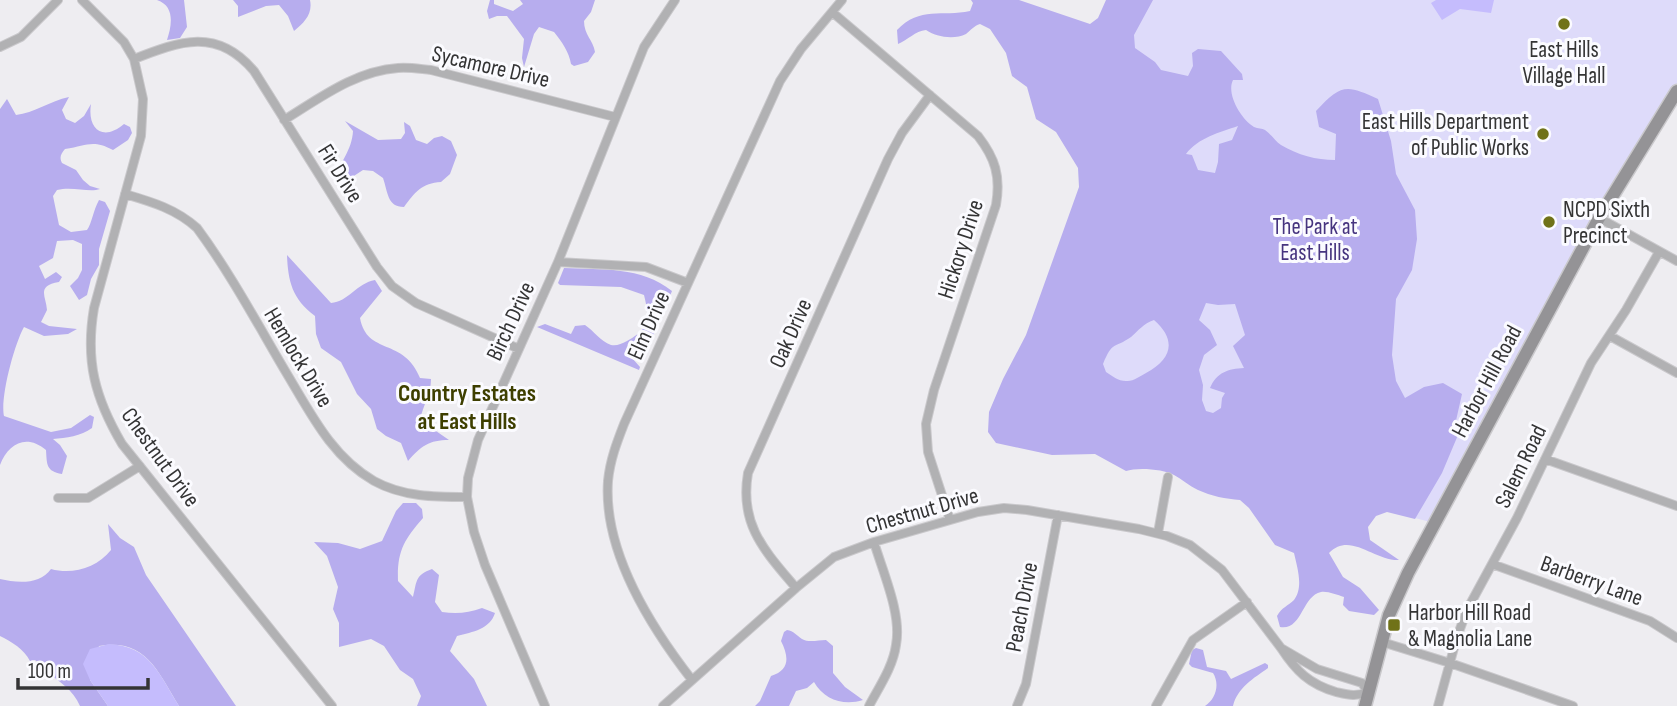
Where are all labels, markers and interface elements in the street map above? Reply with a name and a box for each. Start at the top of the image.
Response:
marker: East Hills Village Hall [1556,16,1572,32]
place label: East Hills Village Hall [1522,36,1606,90]
street label: Sycamore Drive [429,40,552,94]
place label: East Hills Department of Public Works [1362,108,1529,162]
marker: East Hills Department of Public Works [1535,126,1551,142]
street label: Fir Drive [311,139,369,208]
street label: Hickory Drive [932,196,990,302]
place label: NCPD Sixth Precinct [1563,196,1650,250]
park label: The Park at East Hills [1272,213,1358,267]
marker: NCPD Sixth Precinct [1541,214,1557,230]
street label: Birch Drive [481,278,541,365]
street label: Elm Drive [621,287,676,364]
street label: Oak Drive [763,295,818,372]
street label: Hemlock Drive [257,303,339,412]
street label: Harbor Hill Road [1446,321,1528,442]
district label: Country Estates at East Hills [398,379,536,436]
street label: Chestnut Drive [115,403,206,513]
street label: Salem Road [1489,420,1553,513]
street label: Chestnut Drive [863,482,982,540]
street label: Barberry Lane [1537,549,1647,612]
street label: Peach Drive [1000,560,1044,654]
place label: Harbor Hill Road & Magnolia Lane [1408,599,1532,653]
marker: Harbor Hill Road & Magnolia Lane [1386,617,1402,633]
scale bar [18,646,147,690]
text: 100 m [28,659,71,684]

